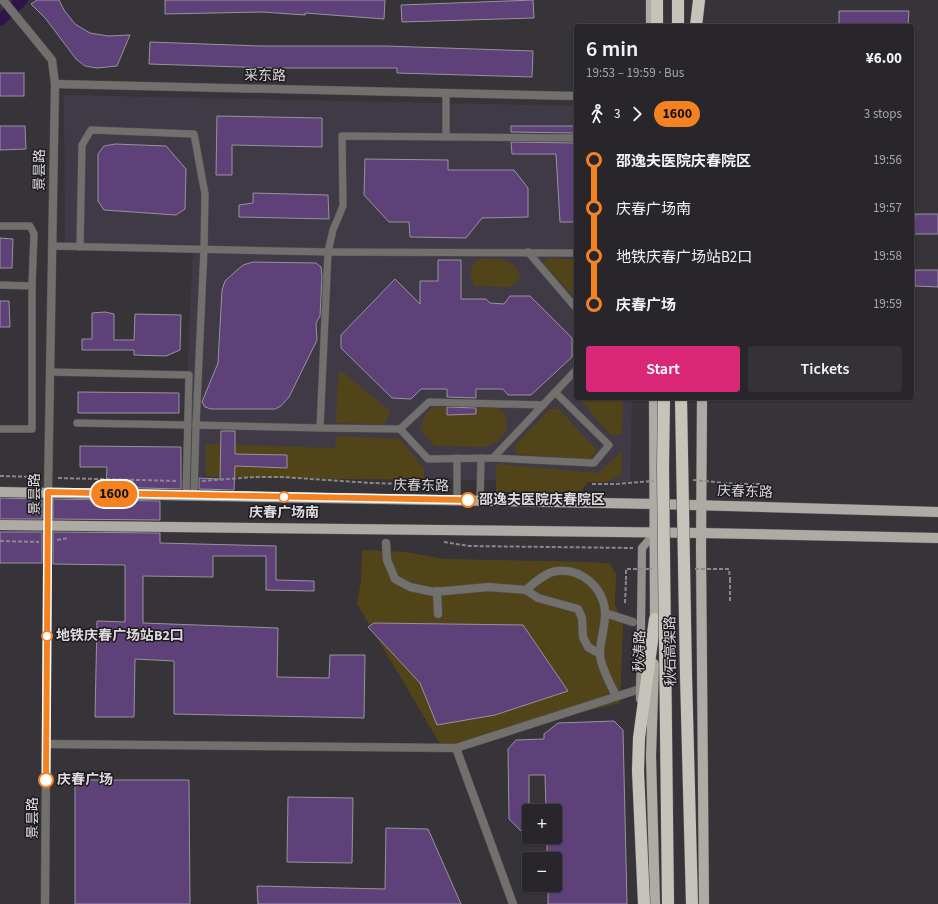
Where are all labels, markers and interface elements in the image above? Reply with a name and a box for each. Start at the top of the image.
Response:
text: 6 min [586,33,638,65]
text: ¥6.00 [866,48,902,69]
text: 19:53 – 19:59 · Bus [586,64,684,82]
street label: 采东路 [244,66,286,86]
icon: walk [586,103,608,125]
icon: forward [626,103,648,125]
text: 1600 [662,104,692,124]
text: 3 [614,105,620,123]
text: 3 stops [864,105,902,123]
street label: 景昙路 [30,149,50,191]
text: 邵逸夫医院庆春院区 [616,151,751,172]
text: 19:56 [873,151,902,169]
text: 庆春广场南 [616,199,691,220]
text: 19:57 [873,199,902,217]
text: 地铁庆春广场站B2口 [616,247,752,268]
text: 19:58 [873,247,902,265]
text: 庆春广场 [616,295,676,316]
text: 19:59 [873,295,902,313]
button: Start [586,346,740,392]
button: Tickets [748,346,902,392]
street label: 景昙路 [25,473,45,515]
street label: 庆春东路 [393,476,449,496]
line badge: 1600 [86,481,142,507]
street label: 庆春东路 [717,481,773,503]
text: 1600 [99,484,129,504]
place label: 邵逸夫医院庆春院区 [479,490,605,510]
marker: 庆春广场南 [278,491,290,503]
marker: 邵逸夫医院庆春院区 [460,492,476,508]
place label: 庆春广场南 [249,503,319,523]
street label: 秋石高架路 [660,616,682,686]
place label: 地铁庆春广场站B2口 [56,626,184,646]
marker: 地铁庆春广场站B2口 [41,630,53,642]
street label: 秋涛路 [629,630,651,672]
place label: 庆春广场 [57,770,113,790]
marker: 庆春广场 [38,772,54,788]
street label: 景昙路 [23,797,43,839]
map controls [522,804,562,892]
button: + [522,804,562,844]
button: − [522,852,562,892]

